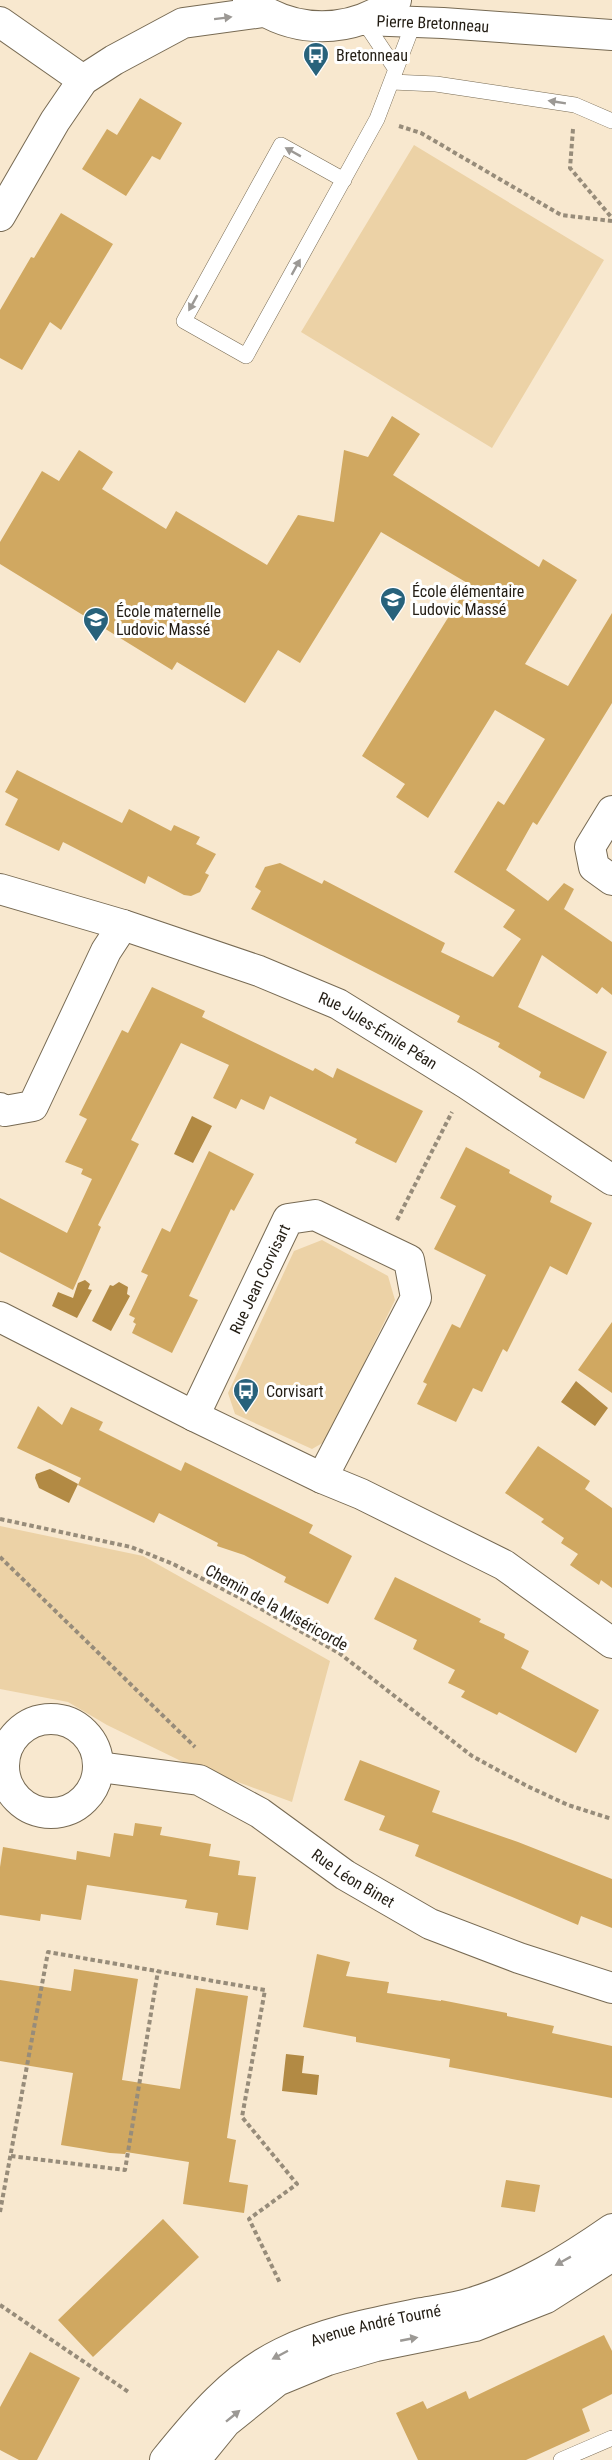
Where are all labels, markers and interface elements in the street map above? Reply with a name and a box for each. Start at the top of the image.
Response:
street label: Pierre Bretonneau [376,12,490,36]
one-way arrow [213,13,232,23]
bus stop icon: Bretonneau [301,40,331,78]
place label: Bretonneau [336,46,408,65]
one-way arrow [547,97,566,106]
one-way arrow [285,146,301,157]
one-way arrow [291,258,301,275]
one-way arrow [188,295,198,312]
place label: École élémentaire Ludovic Massé [412,582,524,619]
school or university icon: École élémentaire Ludovic Massé [378,585,408,623]
place label: École maternelle Ludovic Massé [116,602,221,639]
school or university icon: École maternelle Ludovic Massé [81,605,111,643]
street label: Rue Jules-Émile Péan [316,988,441,1073]
street label: Rue Jean Corvisart [226,1221,294,1337]
bus stop icon: Corvisart [231,1376,261,1414]
place label: Corvisart [266,1382,324,1401]
street label: Chemin de la Miséricorde [202,1560,351,1655]
street label: Rue Léon Binet [308,1845,398,1912]
one-way arrow [555,2255,571,2266]
street label: Avenue André Tourné [308,2301,442,2350]
one-way arrow [400,2334,419,2343]
one-way arrow [272,2350,289,2360]
one-way arrow [225,2410,241,2423]

